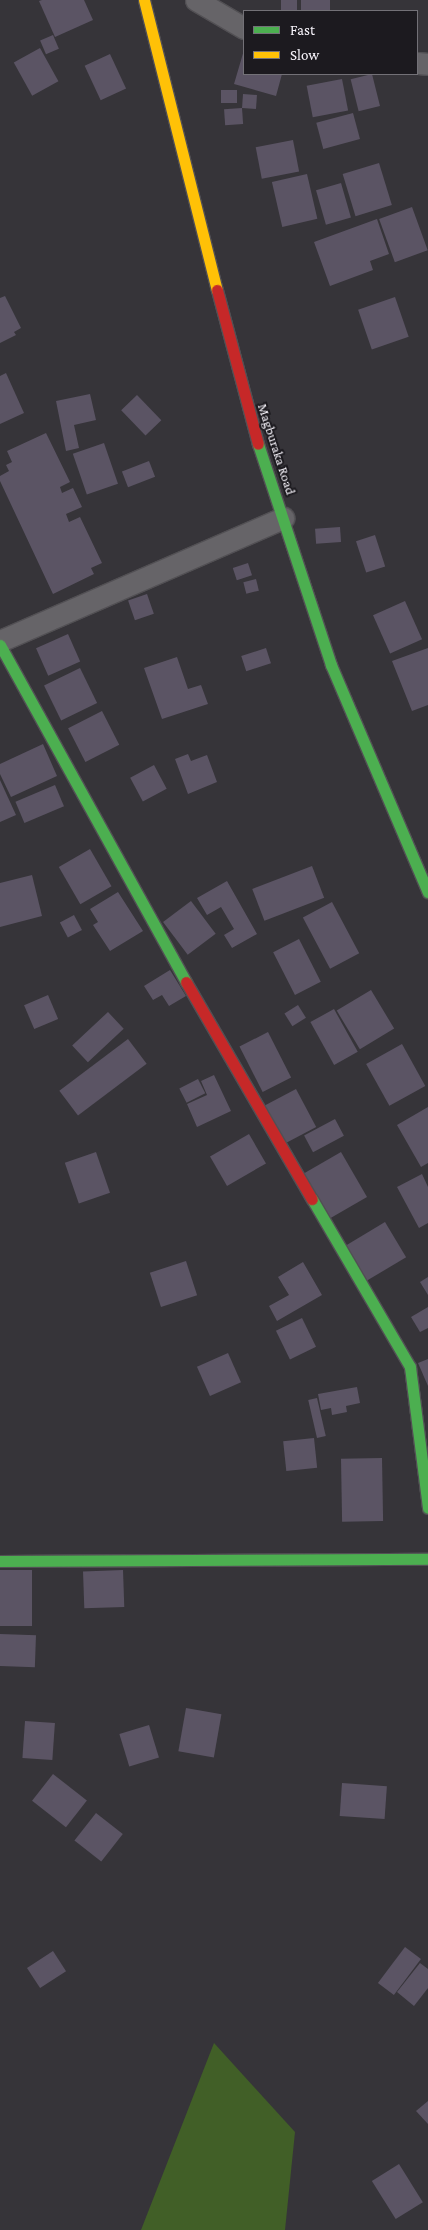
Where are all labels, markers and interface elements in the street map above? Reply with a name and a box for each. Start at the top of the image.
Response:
legend [243,10,418,75]
text: Fast [290,22,315,38]
text: Slow [290,47,319,63]
street label: Magburaka Road [254,401,300,497]

